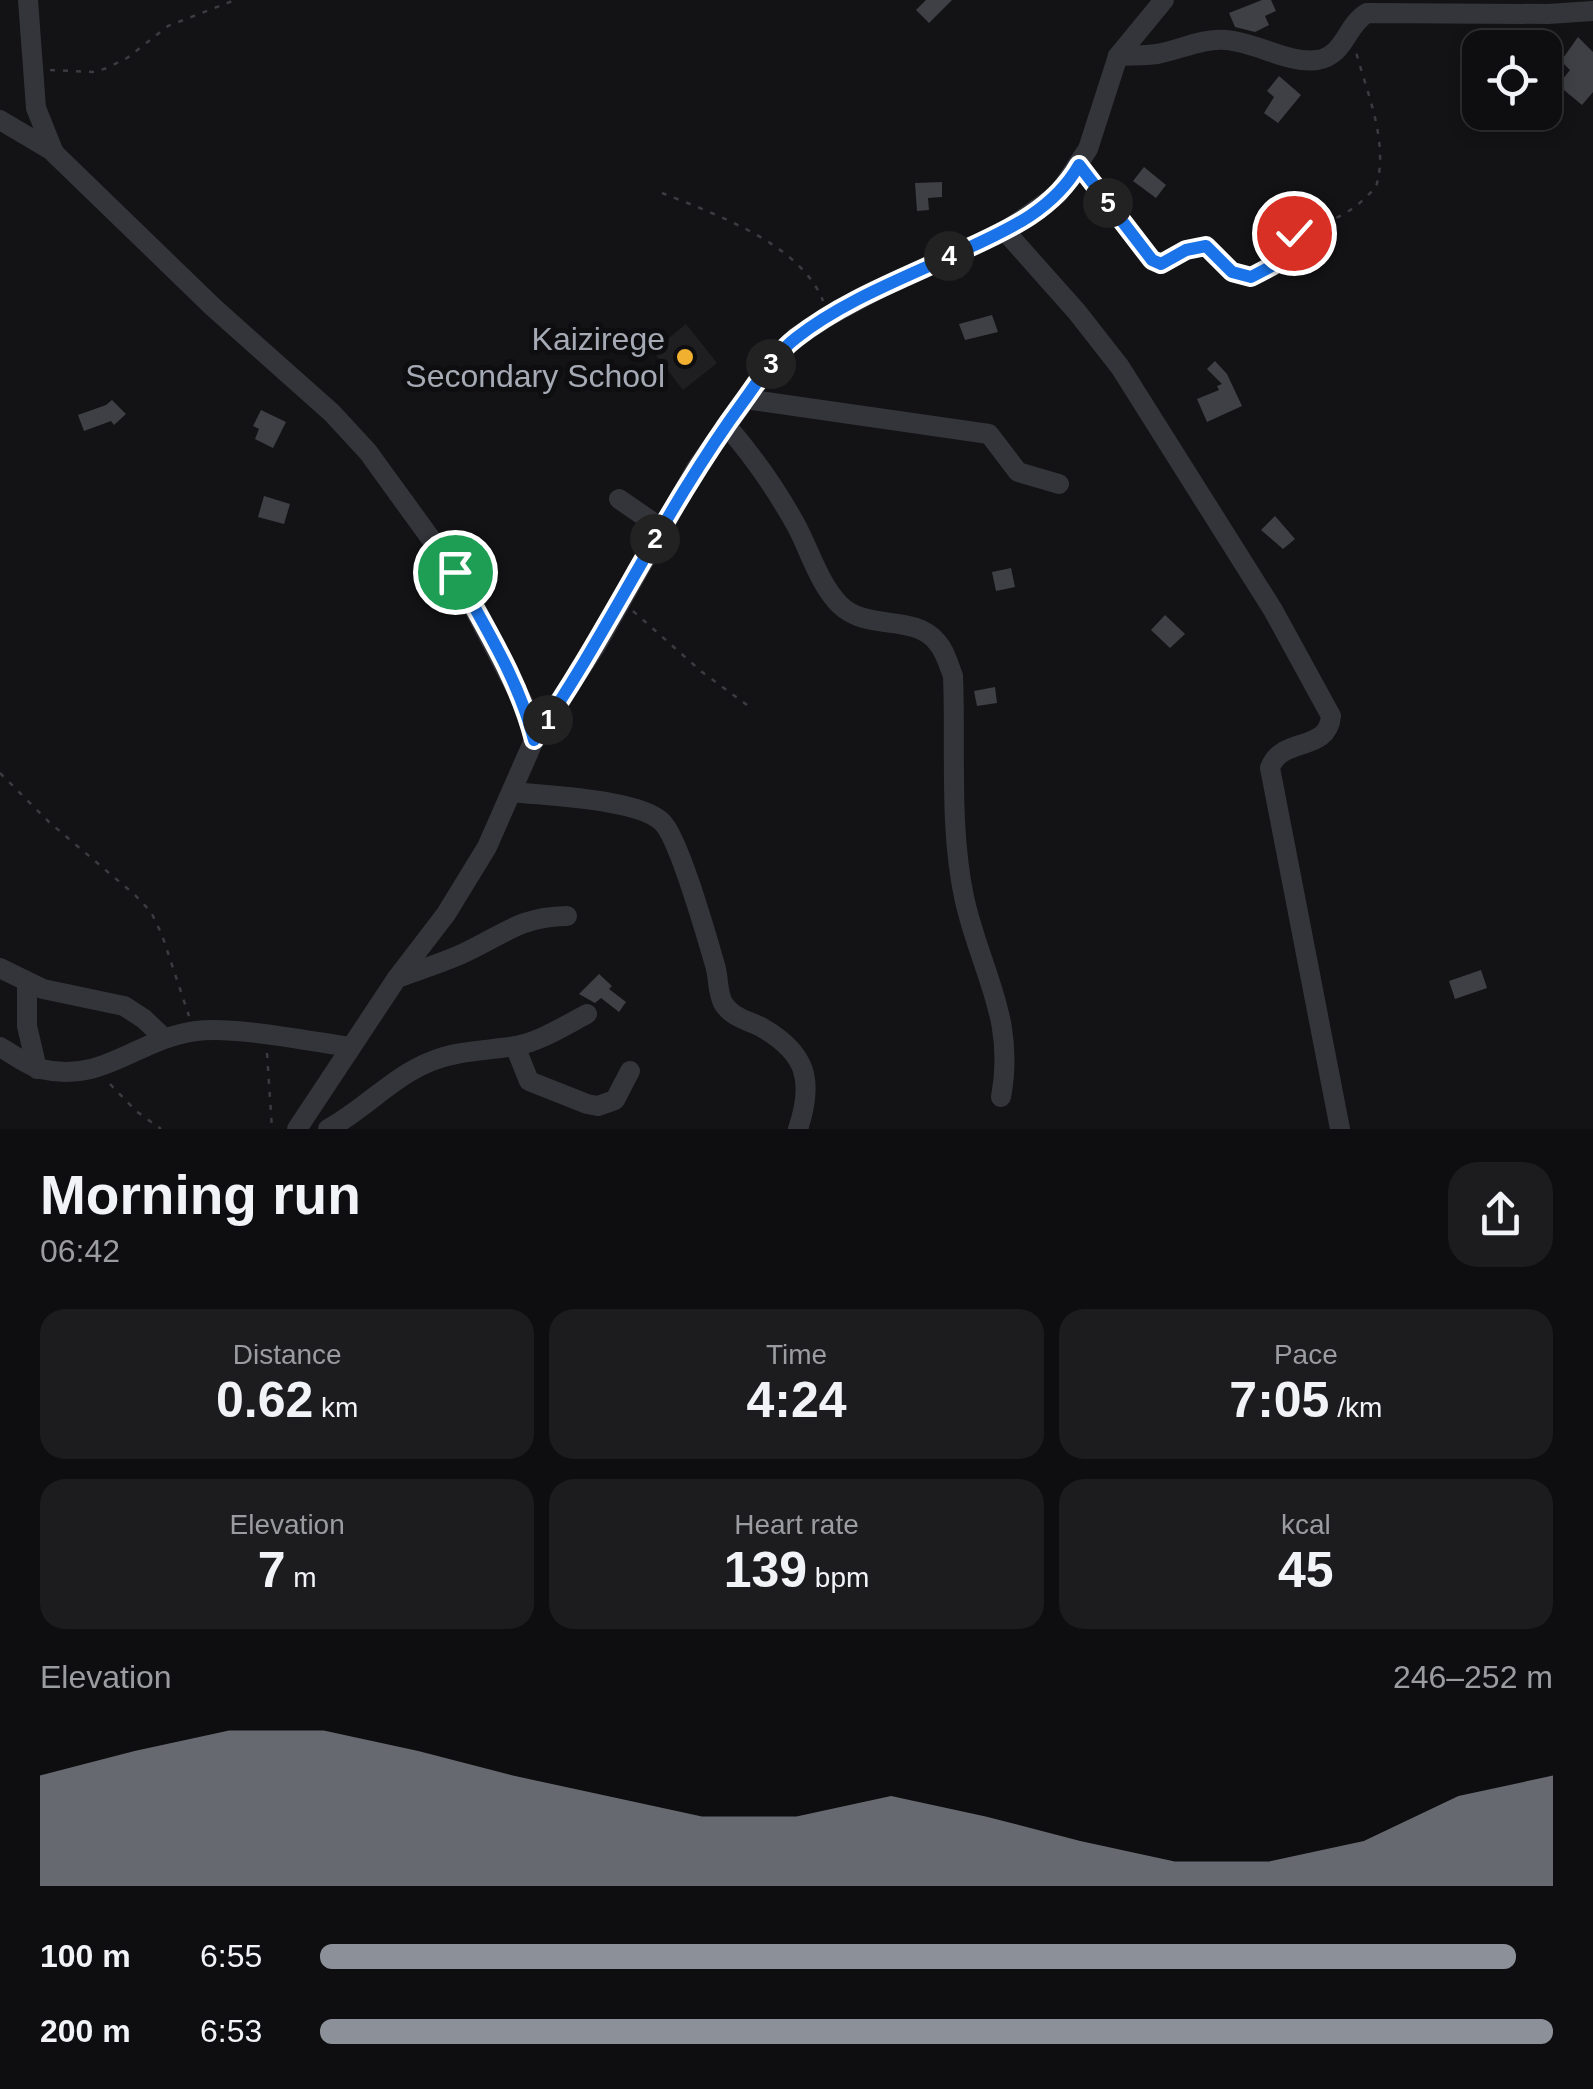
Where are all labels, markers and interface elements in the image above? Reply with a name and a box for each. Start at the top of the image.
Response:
map controls [1462,30,1562,130]
button: locate [1462,30,1562,130]
pin: 5 [1083,178,1133,228]
text: 5 [1100,187,1116,218]
pin [1252,191,1337,276]
icon: check [1267,206,1322,261]
pin: 4 [924,231,974,281]
text: 4 [941,240,957,271]
place label: Kaizirege Secondary School [405,321,665,394]
pin: 3 [746,339,796,389]
marker: Kaizirege Secondary School [674,346,696,368]
text: 3 [763,348,779,379]
pin: 2 [630,514,680,564]
text: 2 [647,523,663,554]
pin [413,530,498,615]
icon: arrive [428,545,483,600]
pin: 1 [523,695,573,745]
text: 1 [540,704,556,735]
button: share [1448,1162,1553,1267]
text: Morning run [40,1164,361,1226]
text: 06:42 [40,1233,120,1269]
text: Distance [233,1339,342,1370]
text: Time [766,1339,827,1370]
text: Pace [1274,1339,1338,1370]
text: 0.62 [216,1372,313,1428]
text: 4:24 [746,1372,847,1428]
text: 7:05 [1229,1372,1329,1428]
text: km [313,1392,358,1423]
text: /km [1329,1392,1382,1423]
text: Elevation [230,1509,345,1540]
text: Heart rate [734,1509,859,1540]
text: kcal [1281,1509,1331,1540]
text: 7 [258,1542,286,1598]
text: 139 [724,1542,807,1598]
text: 45 [1278,1542,1334,1598]
text: m [286,1562,317,1593]
text: bpm [807,1562,869,1593]
text: Elevation [40,1659,172,1695]
text: 246–252 m [1393,1659,1553,1695]
text: 100 m [40,1938,131,1974]
text: 6:55 [200,1938,262,1974]
text: 200 m [40,2013,131,2049]
text: 6:53 [200,2013,262,2049]

